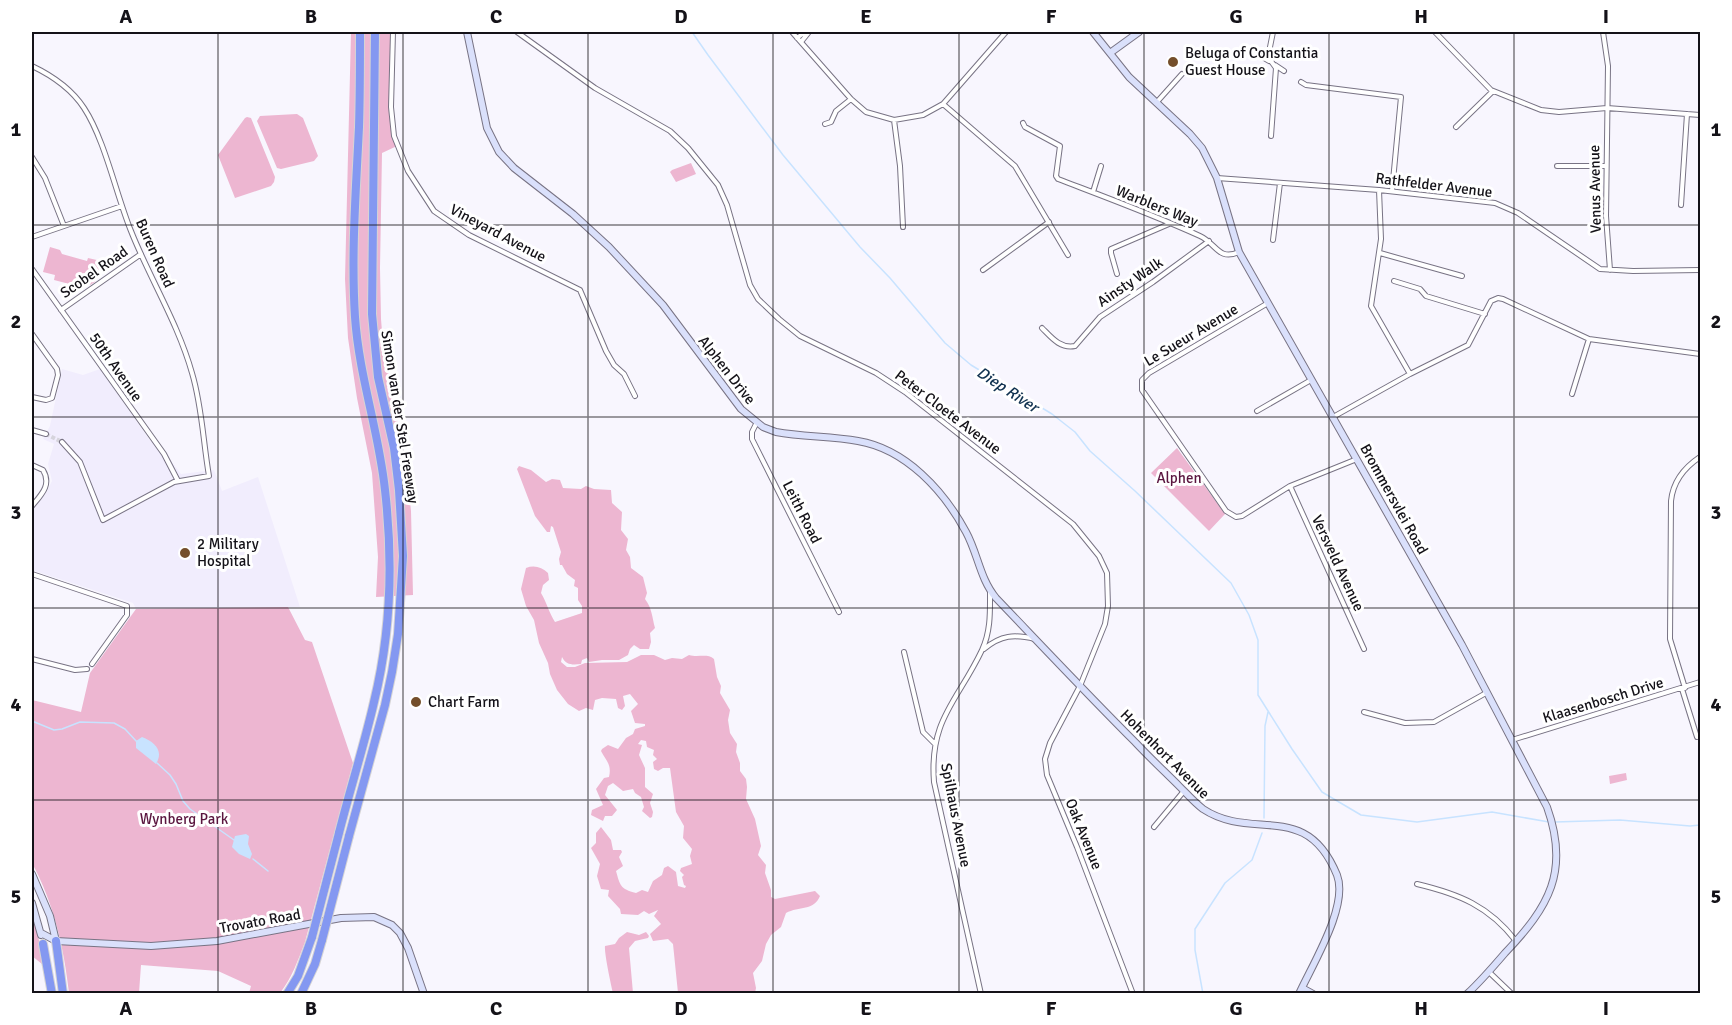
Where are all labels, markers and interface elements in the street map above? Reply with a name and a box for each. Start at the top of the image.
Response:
text: A [120,4,133,29]
text: B [305,4,317,29]
text: C [490,4,502,29]
text: D [674,4,688,29]
text: E [860,4,872,29]
text: F [1046,4,1057,29]
text: G [1229,4,1243,29]
text: H [1414,4,1428,29]
text: I [1603,4,1609,29]
place label: Beluga of Constantia Guest House [1185,44,1318,79]
marker: Beluga of Constantia Guest House [1166,55,1180,69]
text: 1 [11,117,22,142]
text: 1 [1711,117,1722,142]
street label: Venus Avenue [1585,145,1605,233]
street label: Rathfelder Avenue [1375,169,1493,201]
street label: Warblers Way [1113,181,1201,231]
street label: Vineyard Avenue [447,200,549,266]
street label: Buren Road [132,216,178,290]
street label: Scobel Road [57,242,131,302]
street label: Ainsty Walk [1094,253,1167,311]
street label: Le Sueur Avenue [1141,300,1241,370]
text: 2 [11,309,21,334]
text: 2 [1711,309,1721,334]
street label: 50th Avenue [86,329,146,405]
street label: Simon van der Stel Freeway [377,329,423,505]
street label: Alphen Drive [695,332,759,408]
water label: Diep River [973,363,1044,418]
street label: Peter Cloete Avenue [891,366,1005,458]
street label: Brommersvlei Road [1356,441,1432,557]
park label: Alphen [1156,469,1202,487]
street label: Leith Road [779,478,825,546]
text: 3 [11,500,21,525]
text: 3 [1711,500,1721,525]
street label: Versveld Avenue [1308,512,1368,614]
place label: 2 Military Hospital [197,535,259,570]
marker: 2 Military Hospital [178,546,192,560]
street label: Klaasenbosch Drive [1541,673,1665,727]
text: 4 [11,692,22,717]
text: 4 [1711,692,1722,717]
place label: Chart Farm [428,693,500,711]
marker: Chart Farm [409,695,423,709]
street label: Hohenhort Avenue [1117,706,1213,802]
street label: Spilhaus Avenue [937,761,975,869]
street label: Oak Avenue [1062,796,1106,872]
park label: Wynberg Park [140,810,229,828]
text: 5 [11,884,21,909]
text: 5 [1711,884,1721,909]
street label: Trovato Road [218,905,302,937]
text: A [120,996,133,1021]
text: B [305,996,317,1021]
text: C [490,996,502,1021]
text: D [674,996,688,1021]
text: E [860,996,872,1021]
text: F [1046,996,1057,1021]
text: G [1229,996,1243,1021]
text: H [1414,996,1428,1021]
text: I [1603,996,1609,1021]

